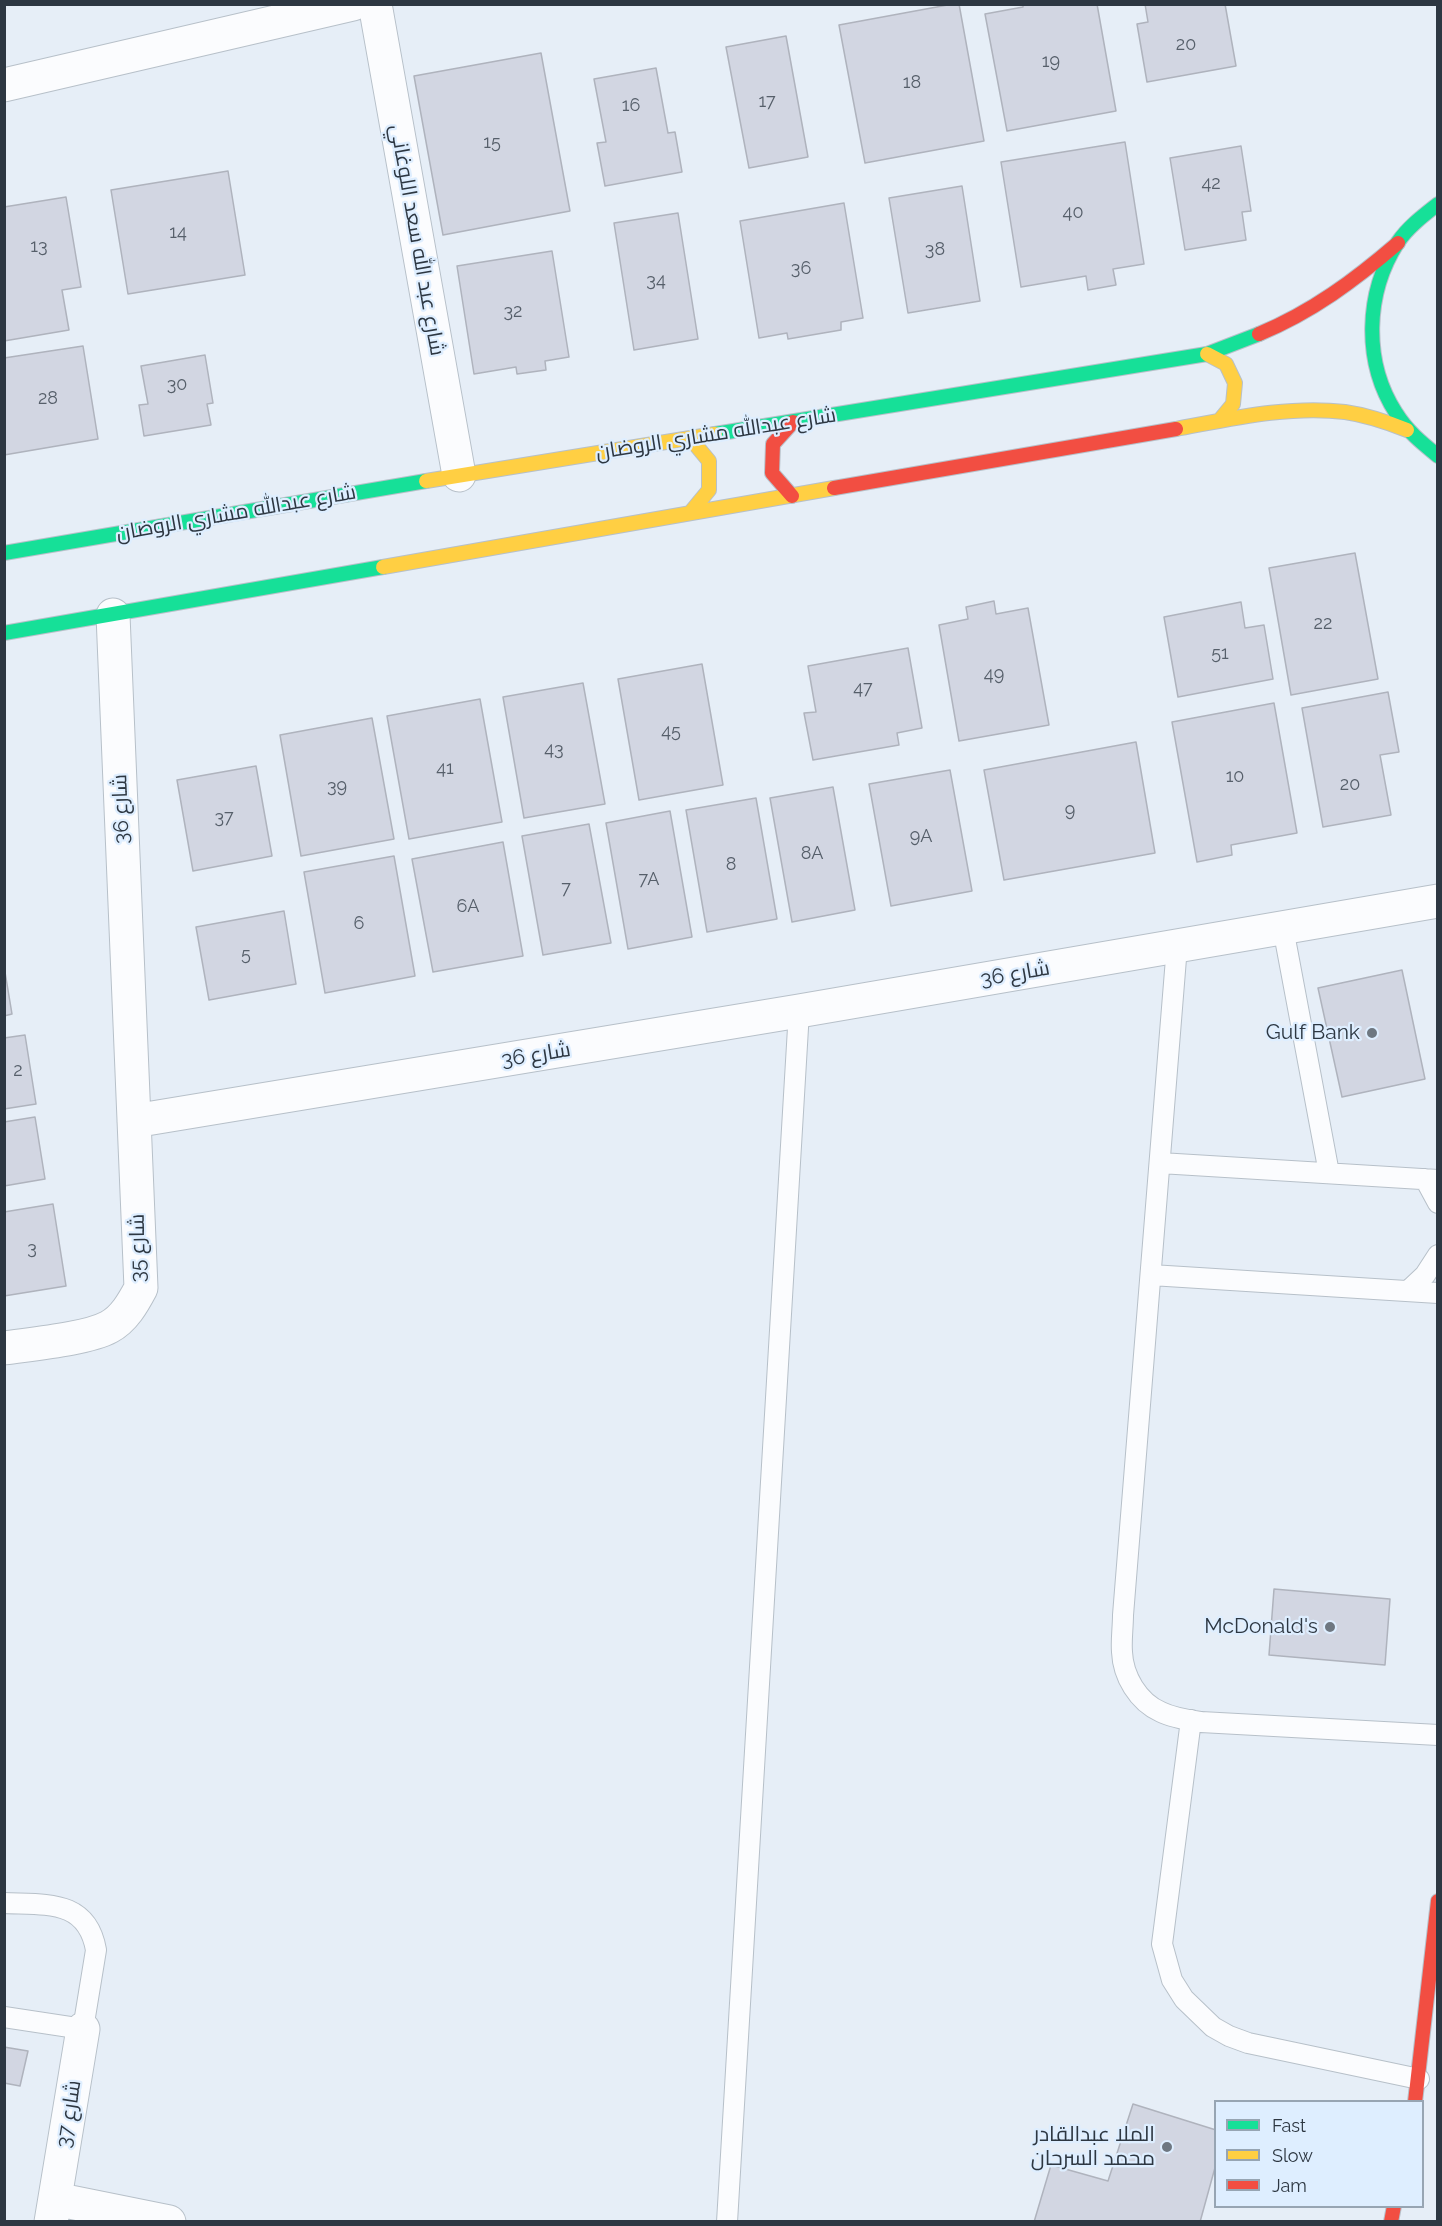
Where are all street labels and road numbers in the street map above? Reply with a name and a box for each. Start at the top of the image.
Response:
street label: شارع عبد الله سعد اللوغاني [384,122,450,358]
street label: شارع عبدالله مشاري الروضان [594,403,838,465]
street label: شارع عبدالله مشاري الروضان [114,479,358,547]
street label: شارع 36 [107,774,135,844]
street label: شارع 36 [978,956,1052,992]
street label: شارع 36 [500,1037,572,1073]
street label: شارع 35 [125,1213,151,1283]
street label: شارع 37 [51,2078,87,2150]

